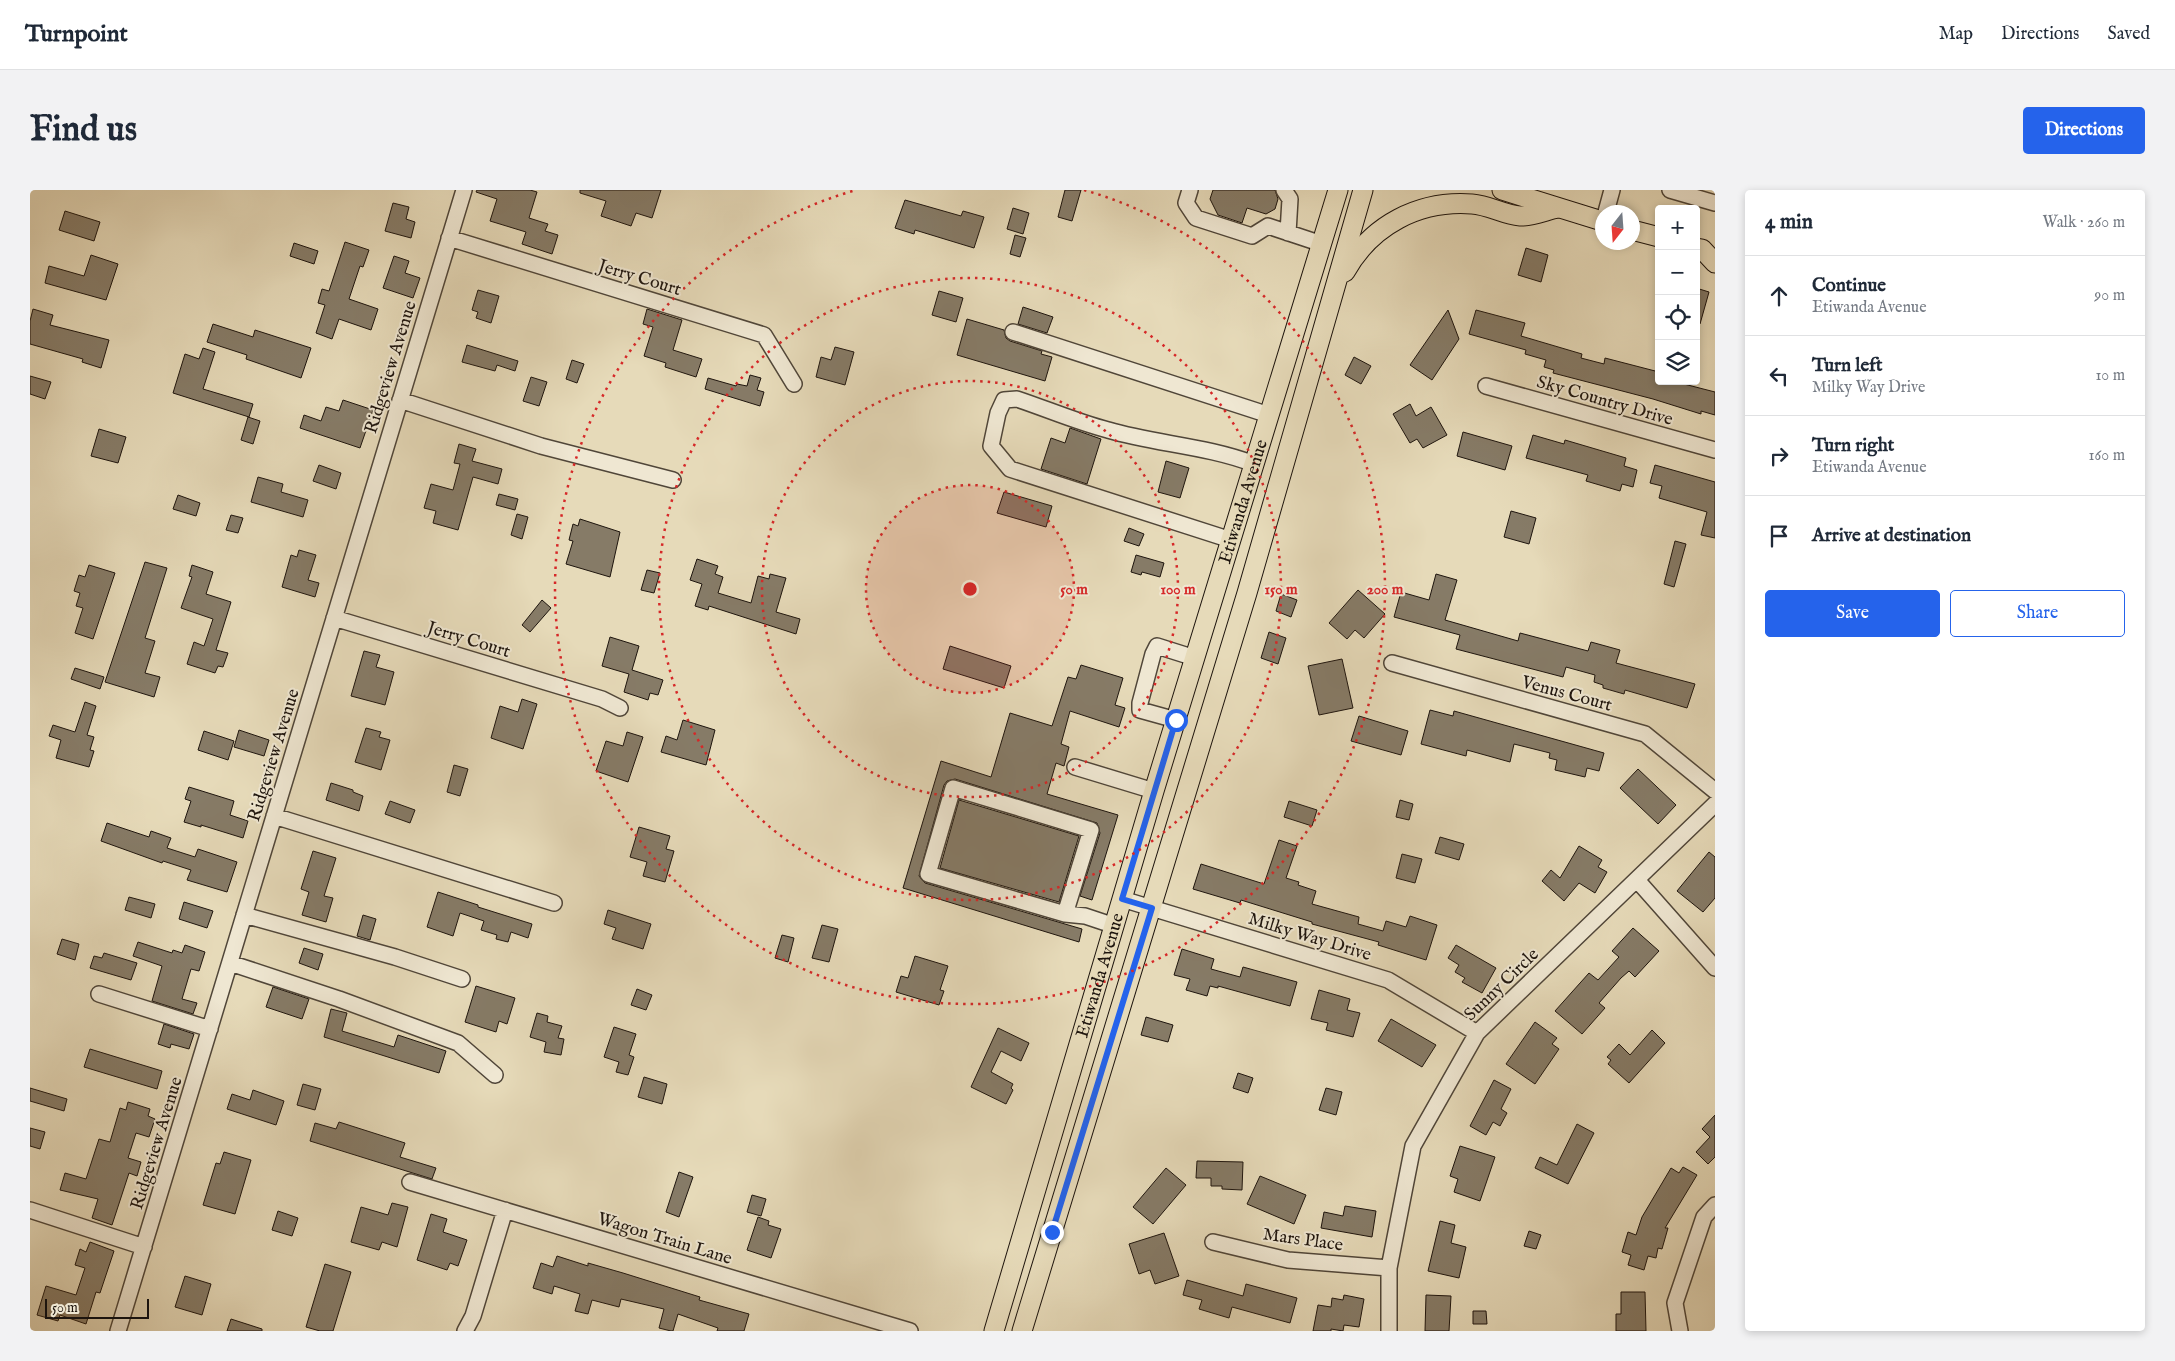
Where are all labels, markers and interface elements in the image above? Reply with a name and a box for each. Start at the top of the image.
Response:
text: Turnpoint [25,19,128,50]
text: Map [1939,23,1973,46]
text: Directions [2001,23,2079,46]
text: Saved [2107,23,2150,46]
button: Directions [2023,107,2145,154]
text: Find us [30,108,137,153]
north arrow [1595,205,1640,250]
map controls [1655,205,1700,385]
button: + [1655,205,1700,250]
text: 4 min [1765,209,1813,236]
text: Walk · 260 m [2042,213,2125,233]
button: − [1655,250,1700,295]
street label: Jerry Court [593,254,684,302]
text: Continue [1812,274,1886,298]
icon: ahead [1765,282,1793,310]
text: 90 m [2094,286,2125,306]
button: locate [1655,295,1700,340]
street label: Ridgeview Avenue [360,298,423,437]
text: Etiwanda Avenue [1812,298,1927,318]
button: layers [1655,340,1700,385]
text: Turn left [1812,354,1883,378]
icon: left [1765,362,1793,390]
text: 10 m [2095,366,2125,386]
street label: Sky Country Drive [1534,371,1675,432]
text: Milky Way Drive [1812,378,1925,398]
text: Turn right [1812,434,1894,458]
street label: Etiwanda Avenue [1214,437,1274,567]
icon: right [1765,442,1793,470]
text: 160 m [2089,446,2125,466]
text: Etiwanda Avenue [1812,458,1927,478]
icon: arrive [1765,522,1793,550]
text: Arrive at destination [1812,524,1971,548]
centre of rings [961,580,979,598]
text: 50 m [1060,580,1088,599]
text: 100 m [1160,580,1196,599]
text: 150 m [1264,580,1298,599]
text: 200 m [1367,580,1404,599]
button: Save [1765,590,1940,637]
button: Share [1950,590,2125,637]
street label: Jerry Court [422,616,513,664]
street label: Venus Court [1518,671,1614,718]
street label: Ridgeview Avenue [243,686,306,825]
route start [1165,709,1188,732]
street label: Milky Way Drive [1245,908,1374,967]
street label: Etiwanda Avenue [1071,911,1130,1041]
street label: Sunny Circle [1460,944,1544,1027]
street label: Ridgeview Avenue [126,1074,189,1213]
street label: Wagon Train Lane [594,1208,735,1271]
route end [1041,1221,1064,1244]
street label: Mars Place [1261,1223,1344,1257]
scale bar [45,1296,149,1319]
text: 50 m [52,1299,78,1317]

